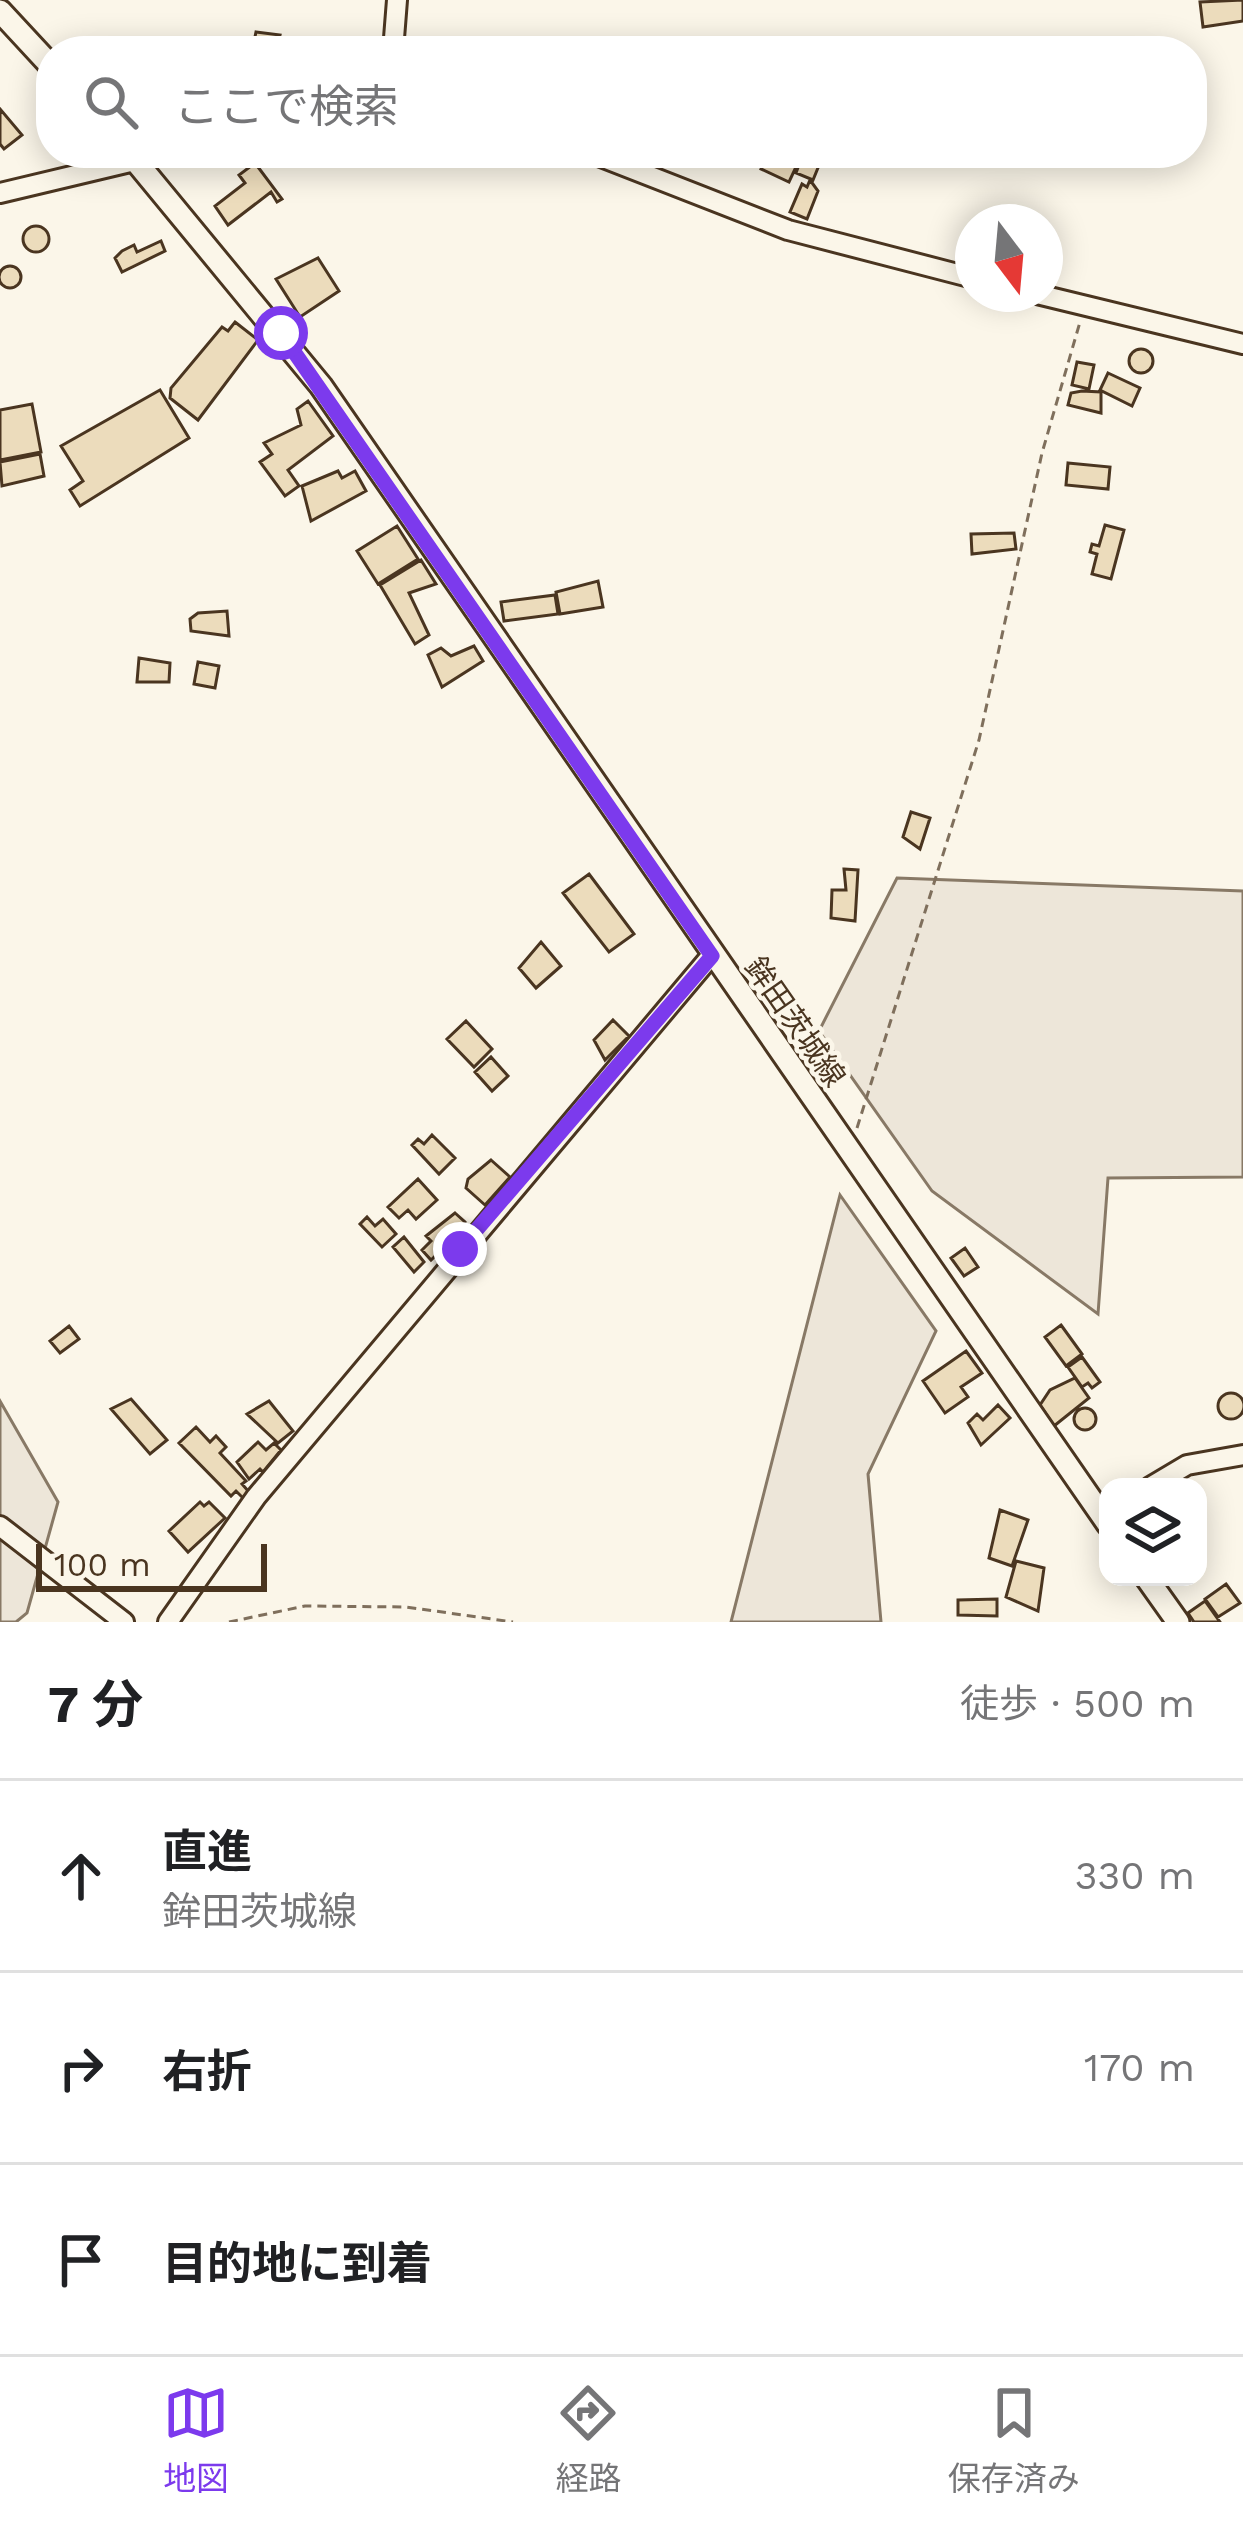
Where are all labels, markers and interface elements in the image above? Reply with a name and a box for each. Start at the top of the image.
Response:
search box [36,36,1207,168]
icon: search [78,69,144,135]
text: ここで検索 [174,80,399,133]
north arrow [955,204,1063,312]
route start [254,306,308,360]
street label: 鉾田茨城線 [738,950,853,1093]
route end [433,1222,487,1276]
map controls [1099,1478,1207,1586]
button: layers [1099,1478,1207,1586]
scale bar [36,1538,267,1591]
text: 100 m [54,1545,151,1584]
text: 7 分 [48,1675,143,1734]
text: 徒歩 · 500 m [960,1681,1195,1726]
text: 直進 [162,1825,252,1878]
icon: ahead [48,1843,114,1909]
text: 330 m [1075,1853,1195,1898]
text: 鉾田茨城線 [162,1889,357,1934]
icon: right [48,2035,114,2101]
text: 右折 [162,2045,252,2098]
text: 170 m [1084,2045,1195,2090]
icon: arrive [48,2227,114,2293]
text: 目的地に到着 [162,2237,432,2290]
tab: 地図 [163,2380,229,2500]
tab: 経路 [555,2380,621,2500]
tab: 保存済み [948,2380,1080,2500]

